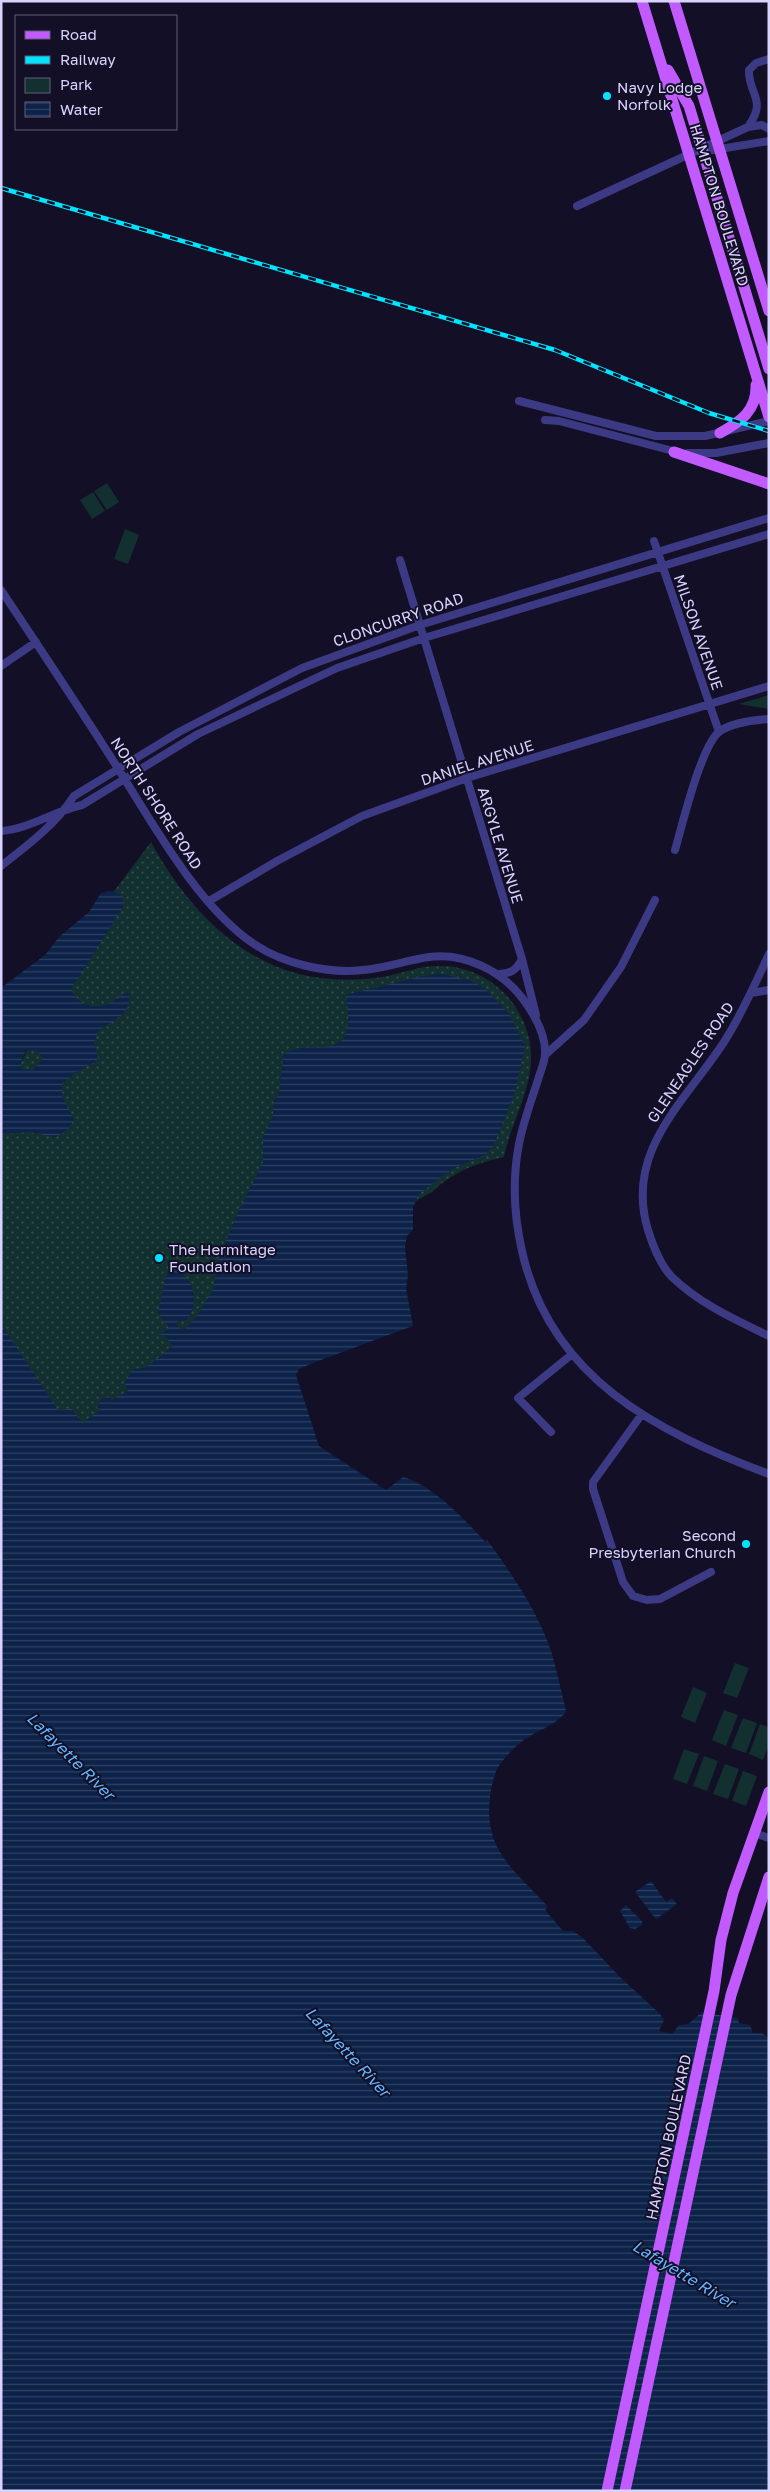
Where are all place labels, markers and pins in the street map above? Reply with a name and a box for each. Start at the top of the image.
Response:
place label: Navy Lodge Norfolk [617,78,702,113]
marker: Navy Lodge Norfolk [601,90,613,102]
place label: The Hermitage Foundation [169,1240,276,1275]
marker: The Hermitage Foundation [153,1252,165,1264]
place label: Second Presbyterian Church [588,1526,736,1561]
marker: Second Presbyterian Church [740,1538,752,1550]

